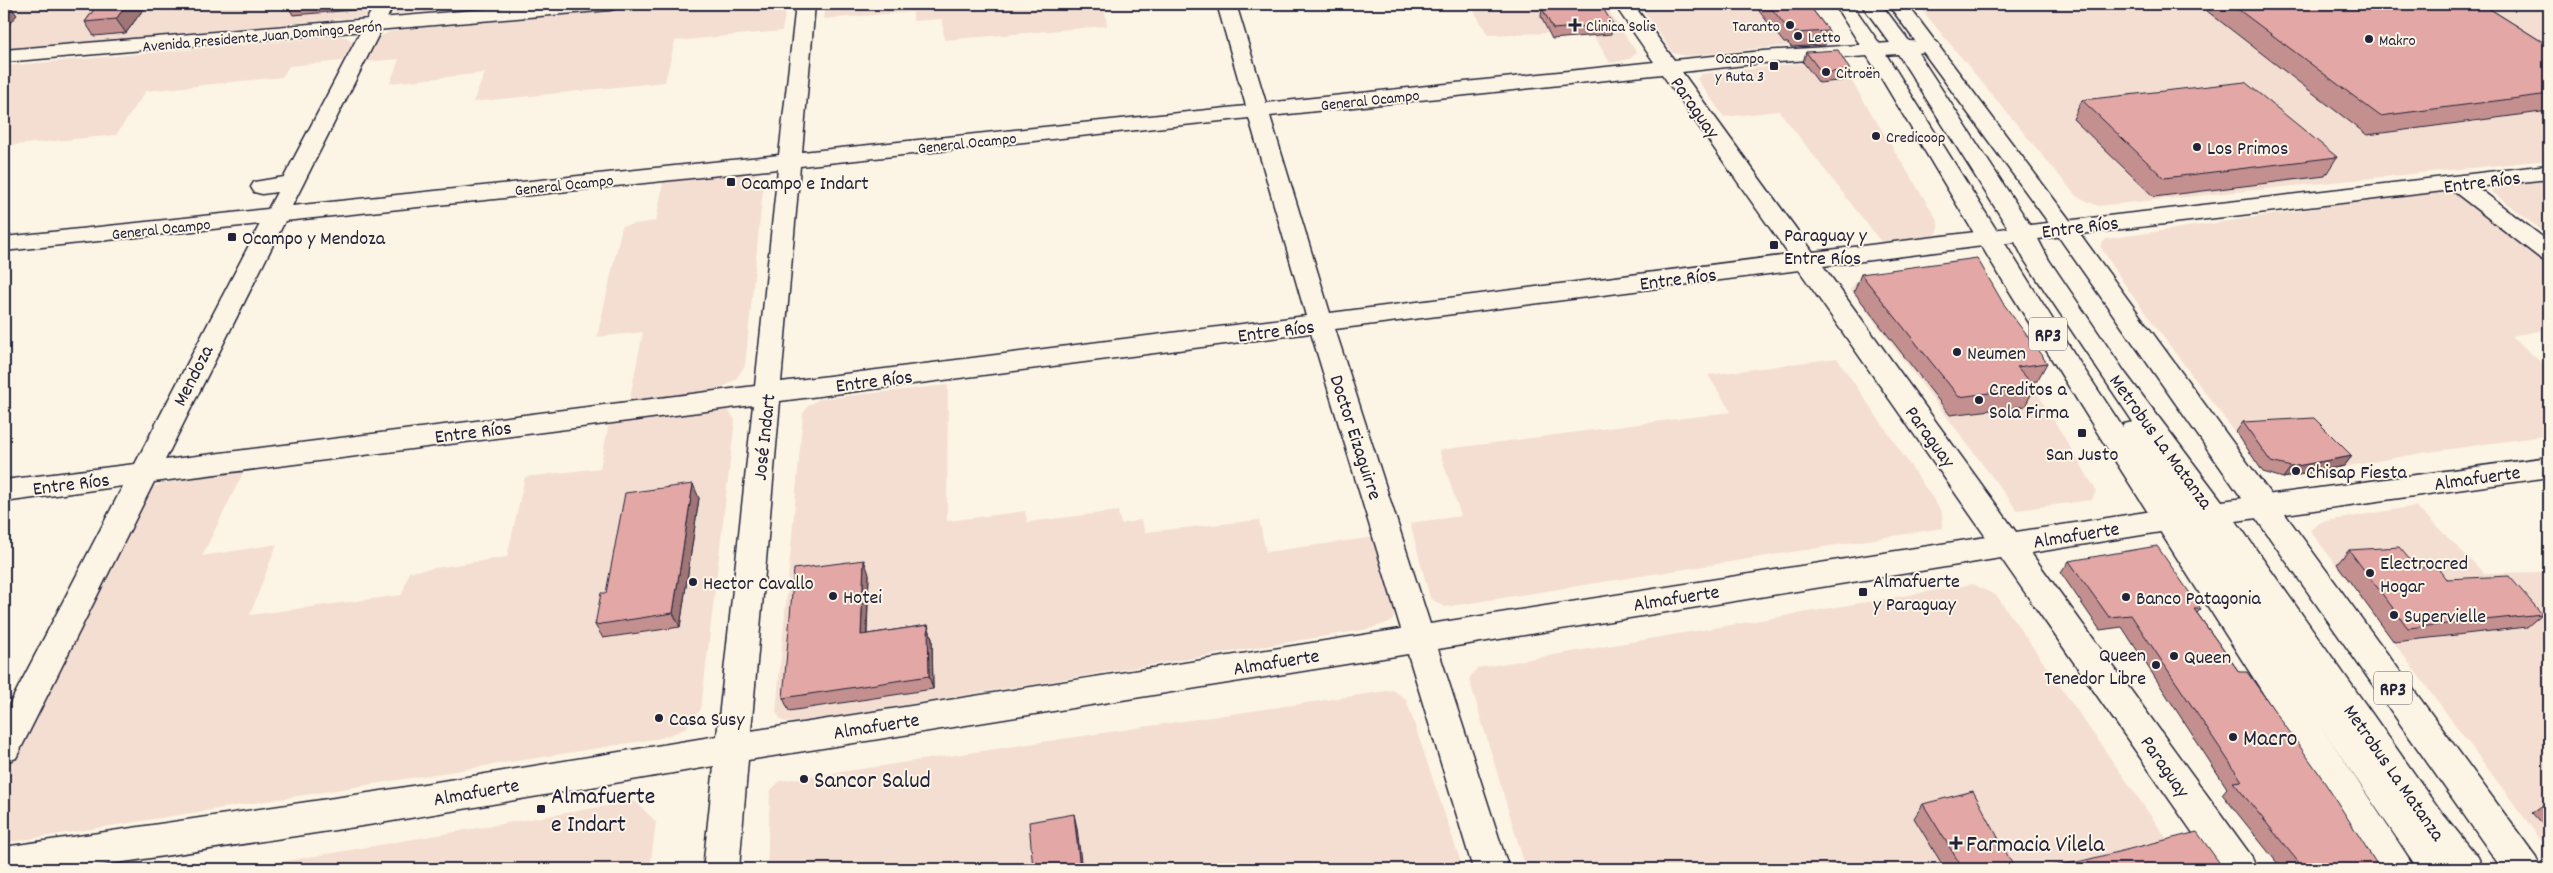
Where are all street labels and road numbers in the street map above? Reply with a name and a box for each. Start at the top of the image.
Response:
street label: Avenida Presidente Juan Domingo Perón [141,16,383,59]
street label: Paraguay [1662,72,1726,146]
street label: General Ocampo [1320,85,1421,118]
street label: General Ocampo [917,128,1018,161]
street label: Entre Ríos [2442,165,2522,203]
street label: General Ocampo [514,170,615,203]
street label: Entre Ríos [2040,210,2120,248]
street label: General Ocampo [111,214,212,247]
street label: Entre Ríos [1638,262,1718,300]
street label: Entre Ríos [1236,314,1316,352]
road number: RP3 [2029,318,2067,350]
street label: Mendoza [167,340,222,412]
street label: Entre Ríos [834,364,914,402]
street label: Metrobus La Matanza [2101,370,2218,517]
street label: Doctor Eizaguirre [1321,372,1388,504]
street label: José Indart [748,393,784,482]
street label: Paraguay [1897,401,1961,475]
street label: Entre Ríos [433,415,513,453]
street label: Almafuerte [2432,460,2523,500]
street label: Entre Ríos [31,467,111,505]
street label: Almafuerte [2031,516,2122,558]
street label: Almafuerte [1631,579,1722,621]
street label: Almafuerte [1231,643,1322,685]
road number: RP3 [2374,671,2412,704]
street label: Metrobus La Matanza [2335,700,2450,848]
street label: Almafuerte [831,707,922,749]
street label: Paraguay [2132,731,2196,805]
street label: Almafuerte [431,773,522,815]

